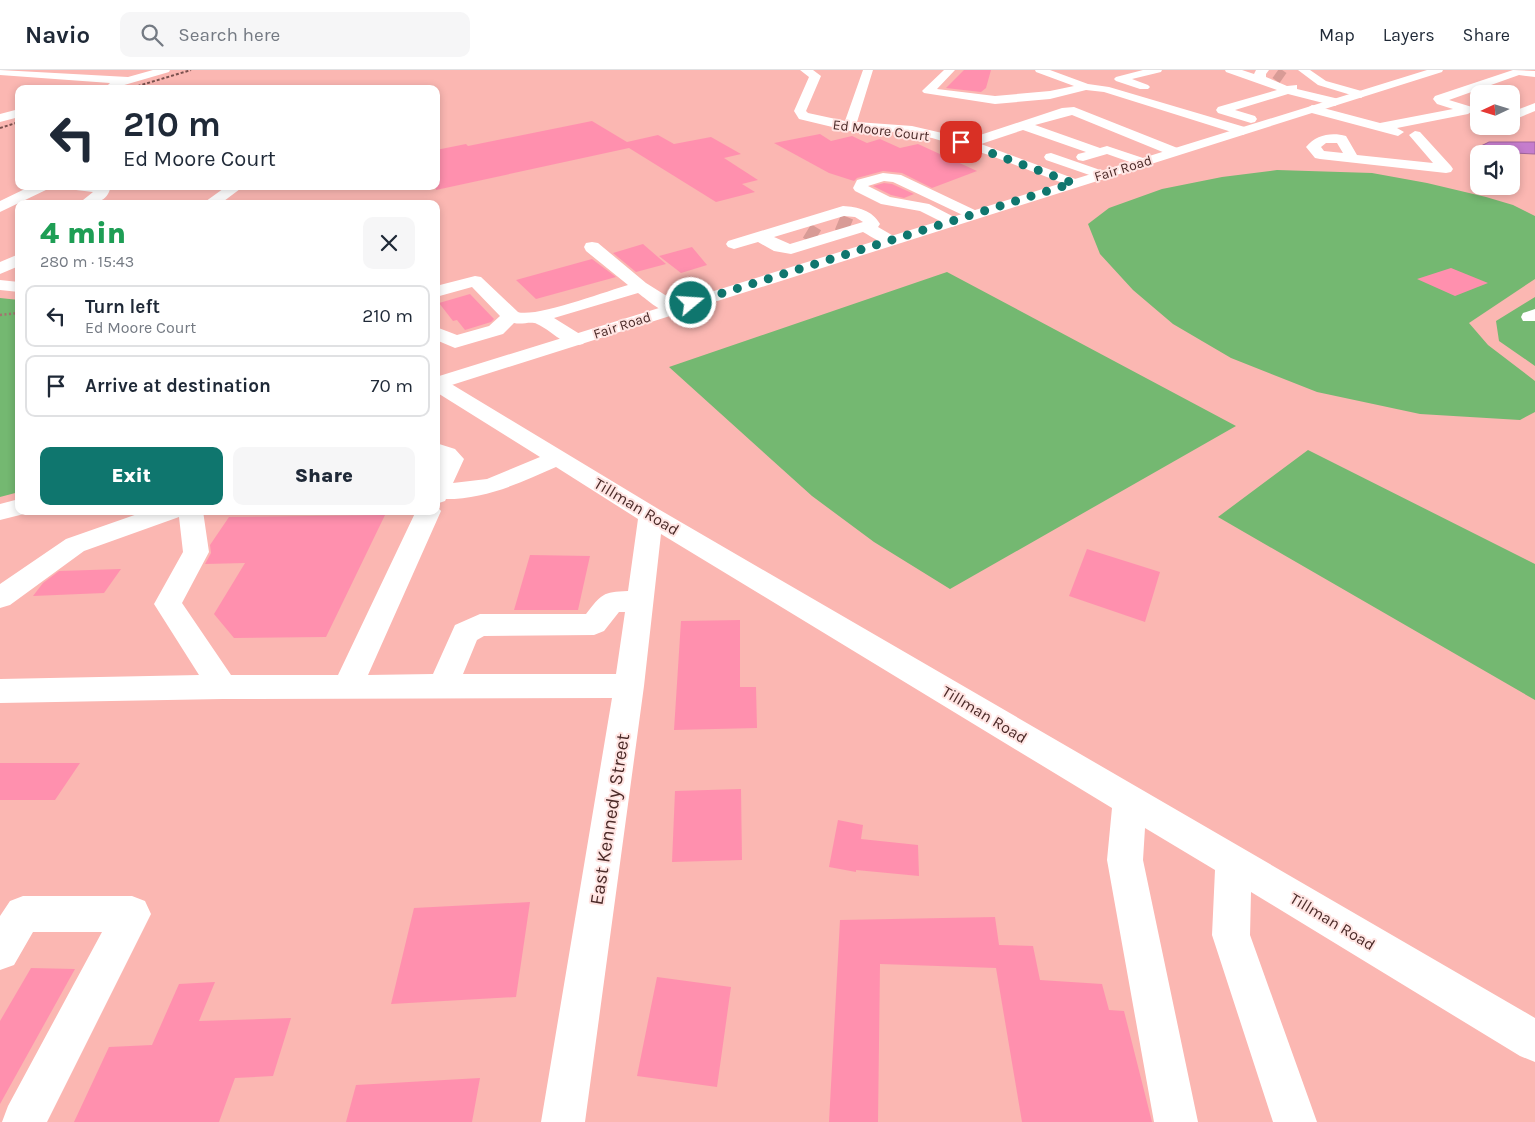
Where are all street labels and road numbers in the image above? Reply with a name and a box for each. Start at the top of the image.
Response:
street label: Ed Moore Court [832,116,930,145]
street label: Fair Road [1092,152,1154,185]
street label: Fair Road [591,308,653,343]
street label: Tillman Road [591,474,683,539]
street label: Tillman Road [939,682,1031,747]
street label: East Kennedy Street [586,732,634,907]
street label: Tillman Road [1287,889,1379,954]

